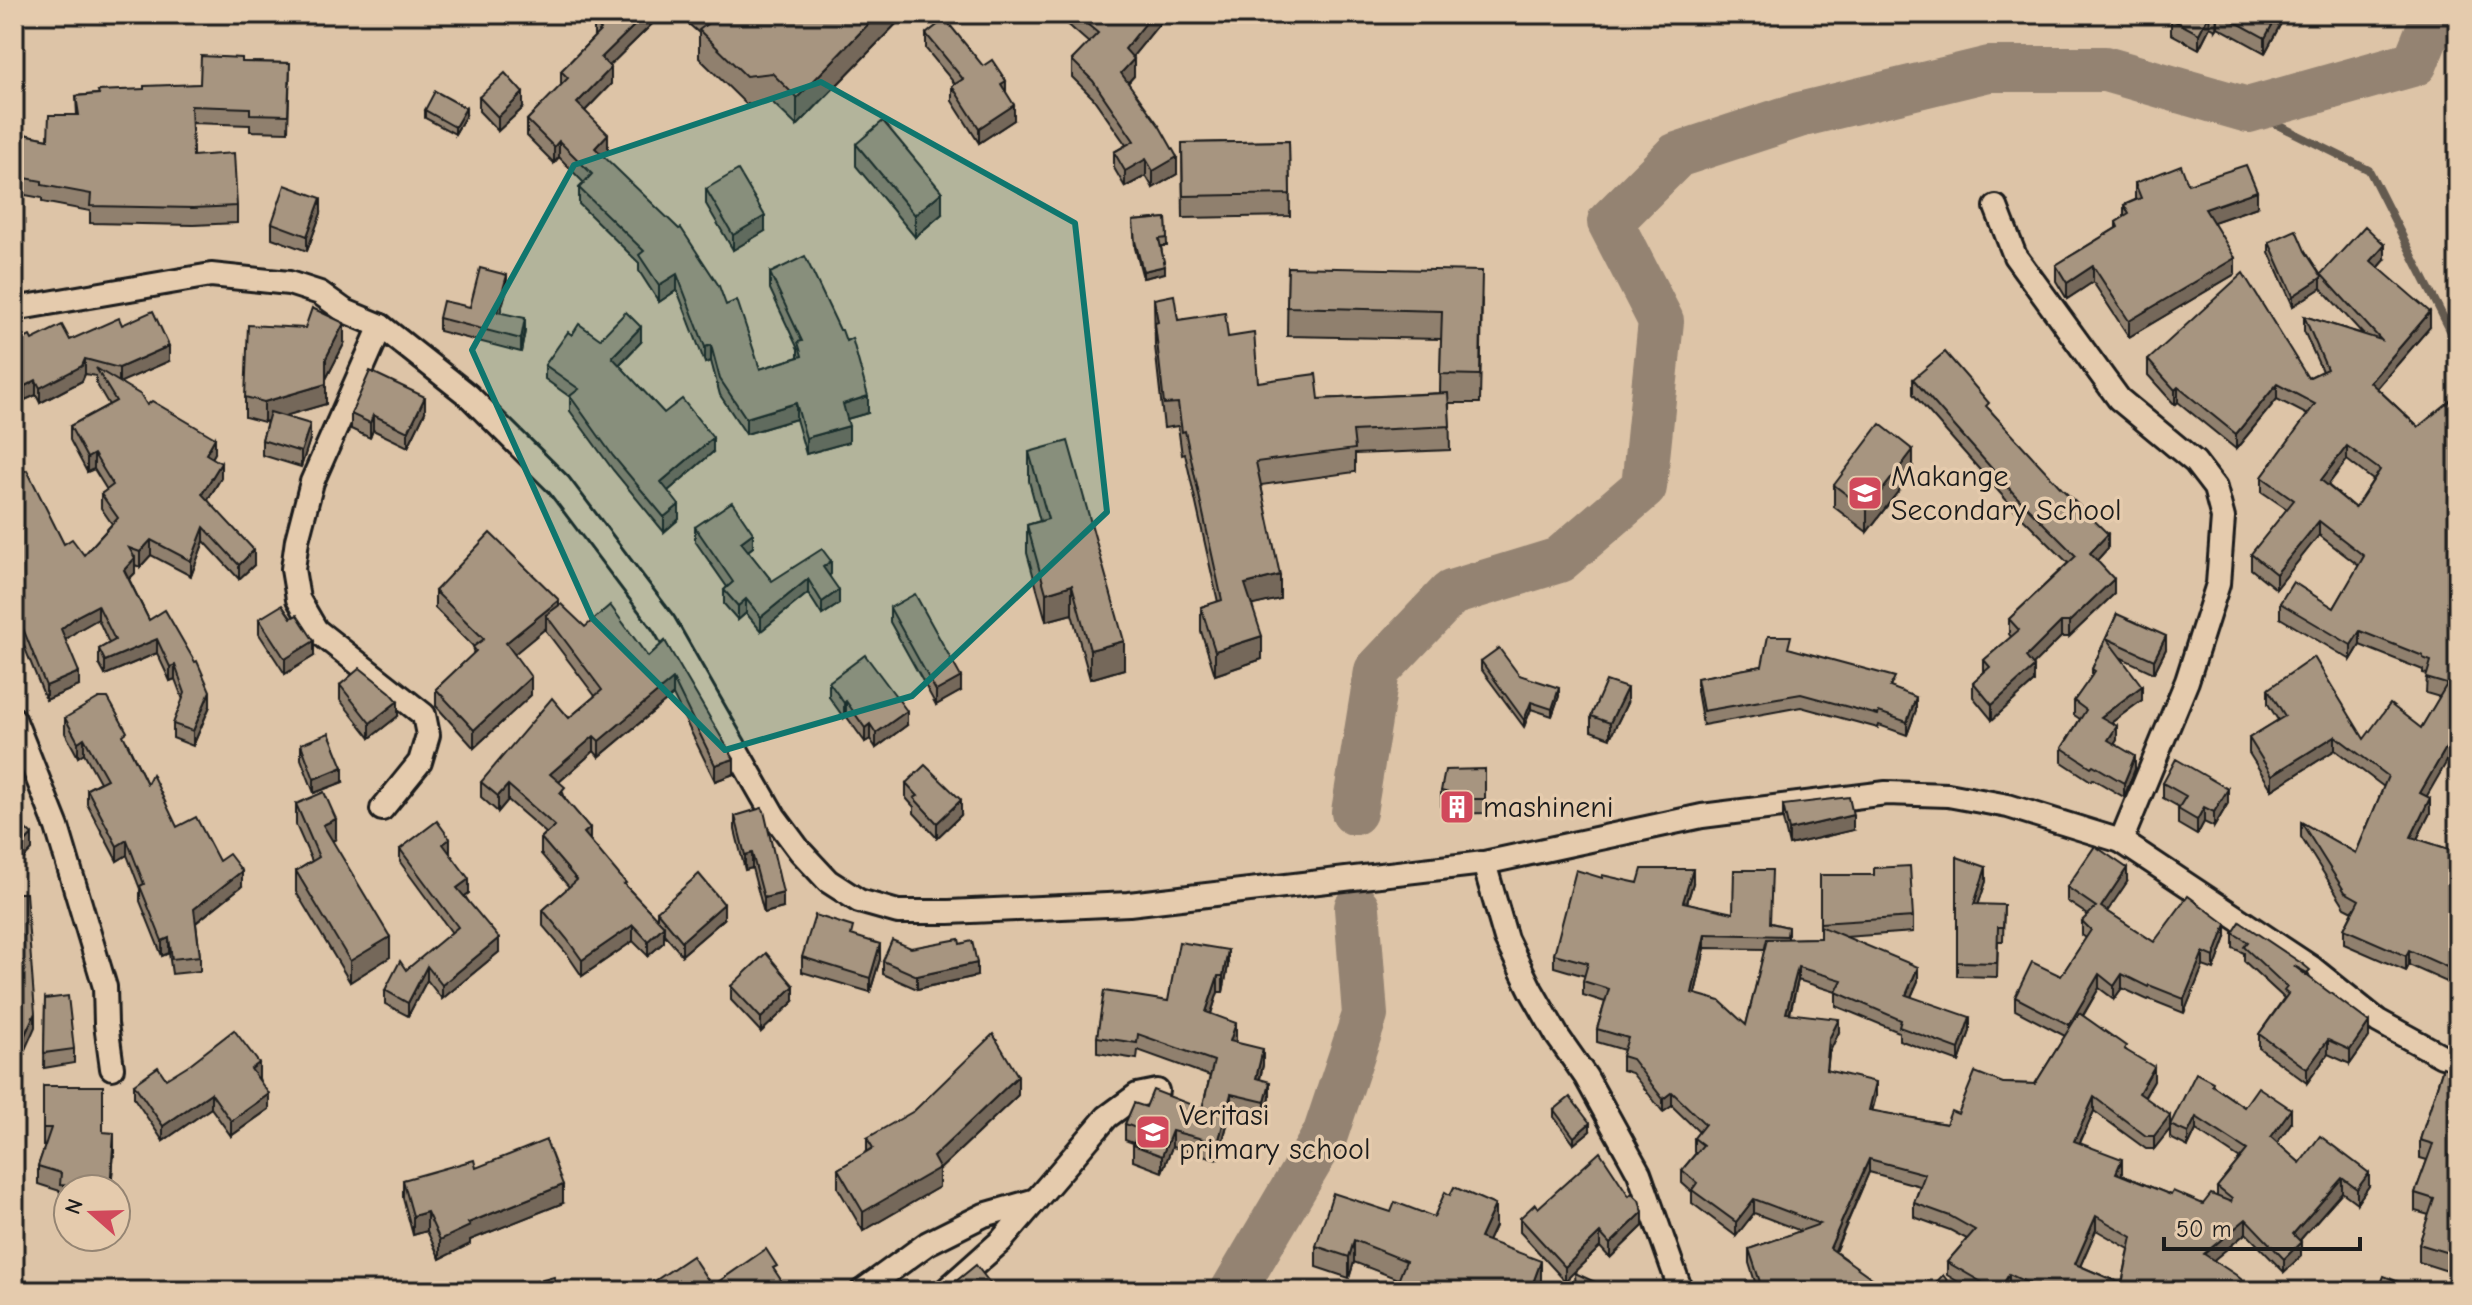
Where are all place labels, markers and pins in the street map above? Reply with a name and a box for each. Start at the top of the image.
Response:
place label: Makange Secondary School [1891,459,2122,528]
school or university icon: Makange Secondary School [1846,474,1884,512]
building icon: mashineni [1438,788,1476,826]
place label: mashineni [1483,790,1614,825]
place label: Veritasi primary school [1179,1098,1371,1167]
school or university icon: Veritasi primary school [1134,1113,1172,1151]

